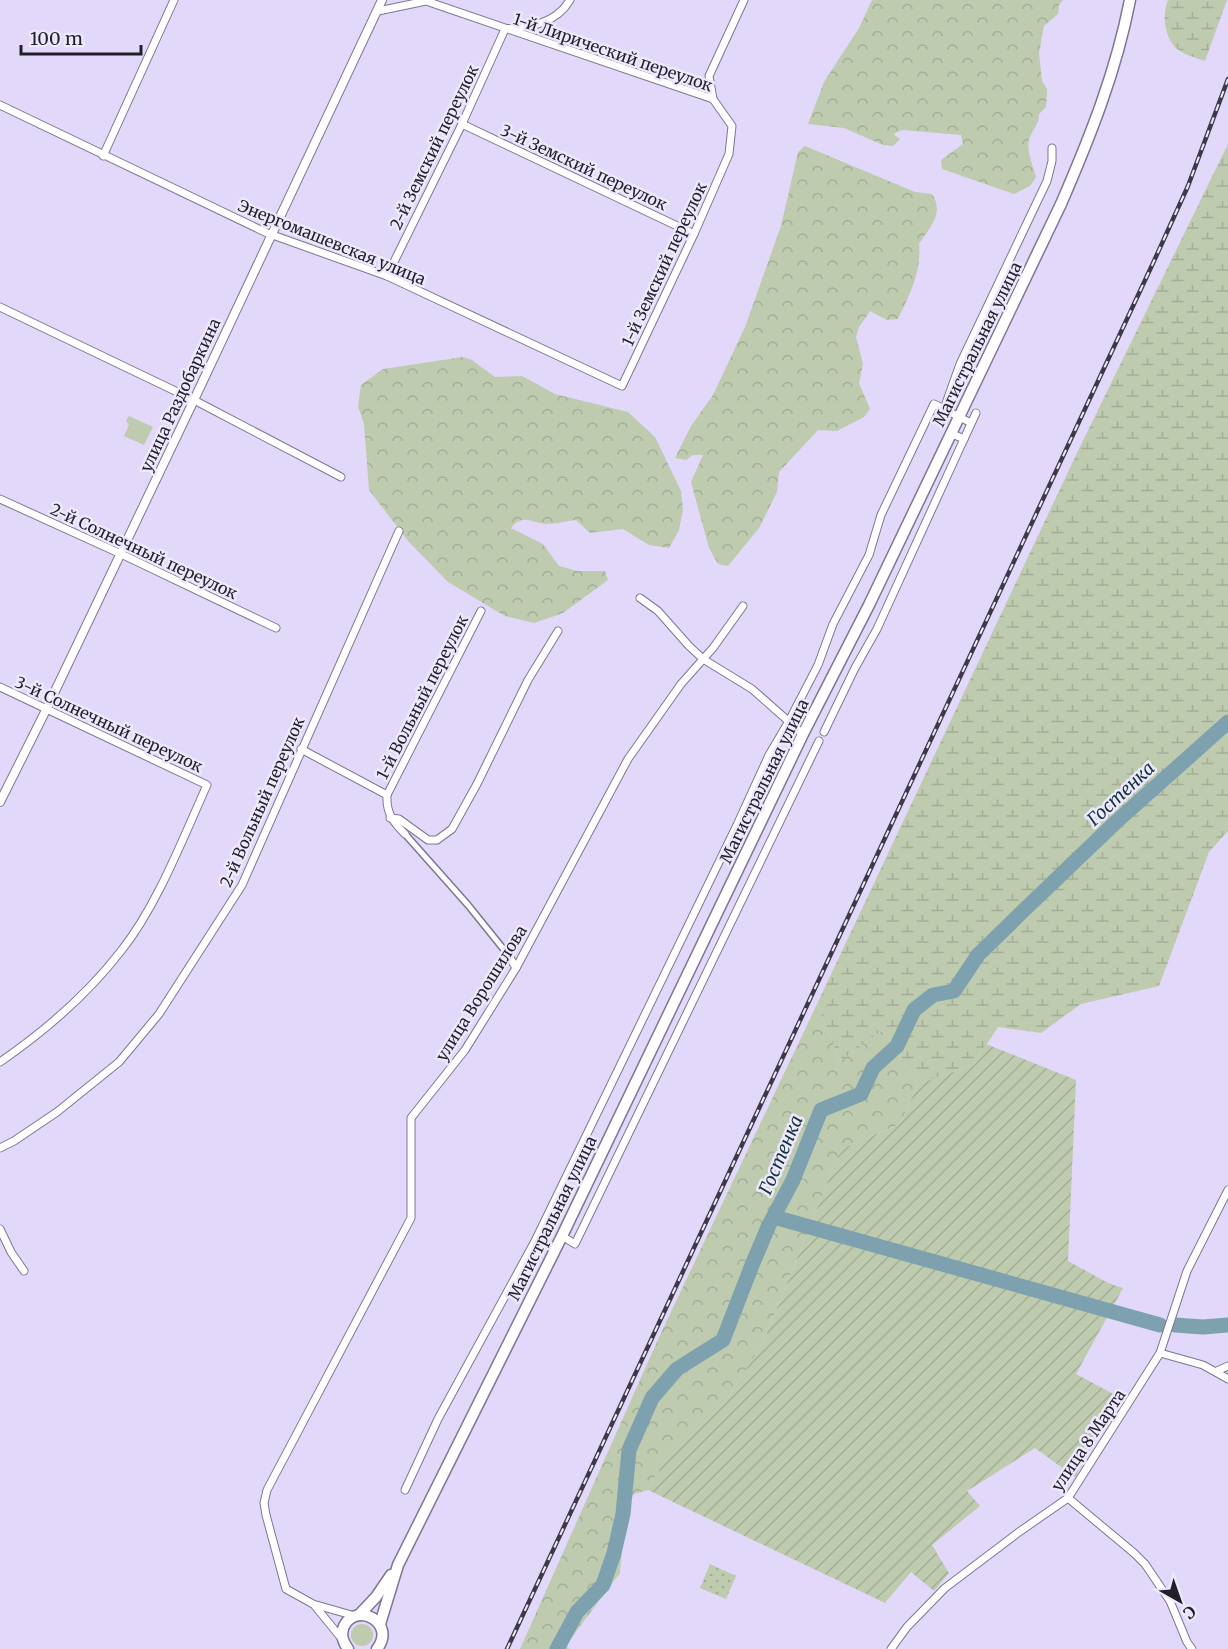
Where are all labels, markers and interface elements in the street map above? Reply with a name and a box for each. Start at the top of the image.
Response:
street label: 1-й Лирический переулок [511,8,715,96]
scale bar [21,18,141,56]
text: 100 m [30,27,83,50]
street label: 2-й Земский переулок [385,61,483,233]
street label: 3-й Земский переулок [498,120,670,214]
street label: 1-й Земский переулок [617,179,711,349]
street label: Энергомашевская улица [235,195,429,289]
street label: Магистральная улица [928,258,1026,430]
street label: улица Раздобаркина [136,315,225,475]
street label: 2-й Солнечный переулок [47,499,241,603]
street label: 1-й Вольный переулок [372,611,472,783]
street label: 3-й Солнечный переулок [12,672,206,776]
street label: Магистральная улица [715,695,813,867]
street label: 2-й Вольный переулок [215,714,309,890]
water label: Гостенка [1082,757,1159,831]
street label: улица Ворошилова [431,921,531,1065]
water label: Гостенка [754,1112,808,1198]
street label: Магистральная улица [503,1132,601,1304]
street label: улица 8 Марта [1047,1385,1130,1495]
north arrow [1150,1571,1210,1631]
text: С [1179,1601,1200,1624]

